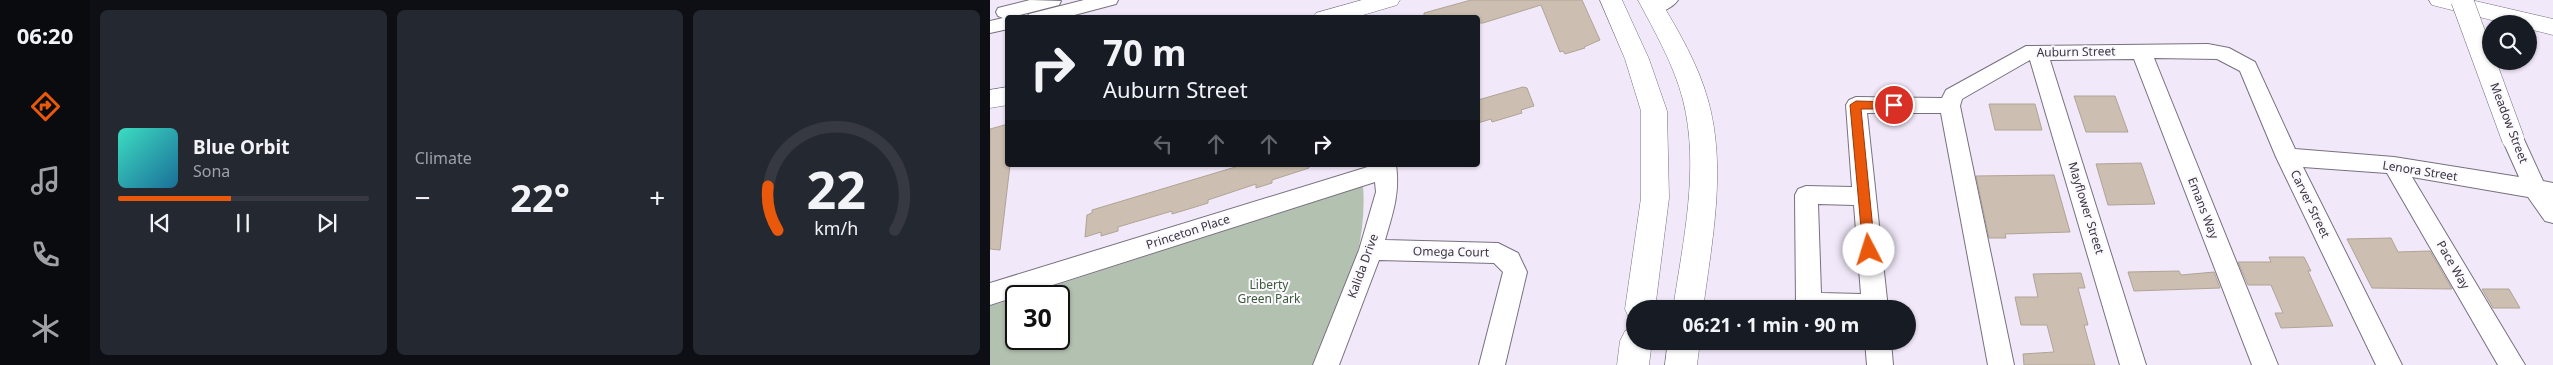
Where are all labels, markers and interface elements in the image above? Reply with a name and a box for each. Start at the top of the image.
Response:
map controls [2482,15,2537,70]
button: search [2482,15,2537,70]
text: 06:20 [17,20,73,50]
text: 70 m [1103,29,1186,76]
icon: right [1020,35,1085,100]
street label: Auburn Street [2036,42,2116,61]
text: Auburn Street [1103,74,1248,104]
street label: Meadow Street [2486,80,2533,166]
pin [1873,84,1915,126]
icon: directions [28,89,63,124]
icon: arrive [1880,91,1908,119]
icon: left [1149,130,1177,158]
icon: ahead [1202,130,1230,158]
icon: ahead [1255,130,1283,158]
icon: right [1308,130,1336,158]
text: Blue Orbit [193,134,289,160]
text: Climate [415,147,472,169]
text: 22 [807,153,866,224]
street label: Lenora Street [2381,156,2459,185]
text: Sona [193,160,230,182]
street label: Mayflower Street [2064,160,2109,257]
icon: music [28,163,63,198]
street label: Carver Street [2287,167,2335,241]
text: 22° [510,171,570,223]
street label: Emans Way [2184,175,2223,242]
text: − [415,178,431,216]
text: + [649,178,665,216]
icon: previous [146,209,174,237]
icon: pause [229,209,257,237]
icon: next [313,209,341,237]
street label: Princeton Place [1144,210,1232,253]
text: km/h [815,216,859,240]
position arrow [1842,223,1894,275]
street label: Kalida Drive [1343,231,1382,300]
icon: phone [28,237,63,272]
street label: Pace Way [2433,237,2475,293]
street label: Omega Court [1413,242,1490,261]
park label: Liberty Green Park [1238,276,1301,307]
speed limit sign: 30 [1005,285,1070,350]
icon: climate [28,311,63,346]
text: 06:21 · 1 min · 90 m [1683,312,1859,338]

